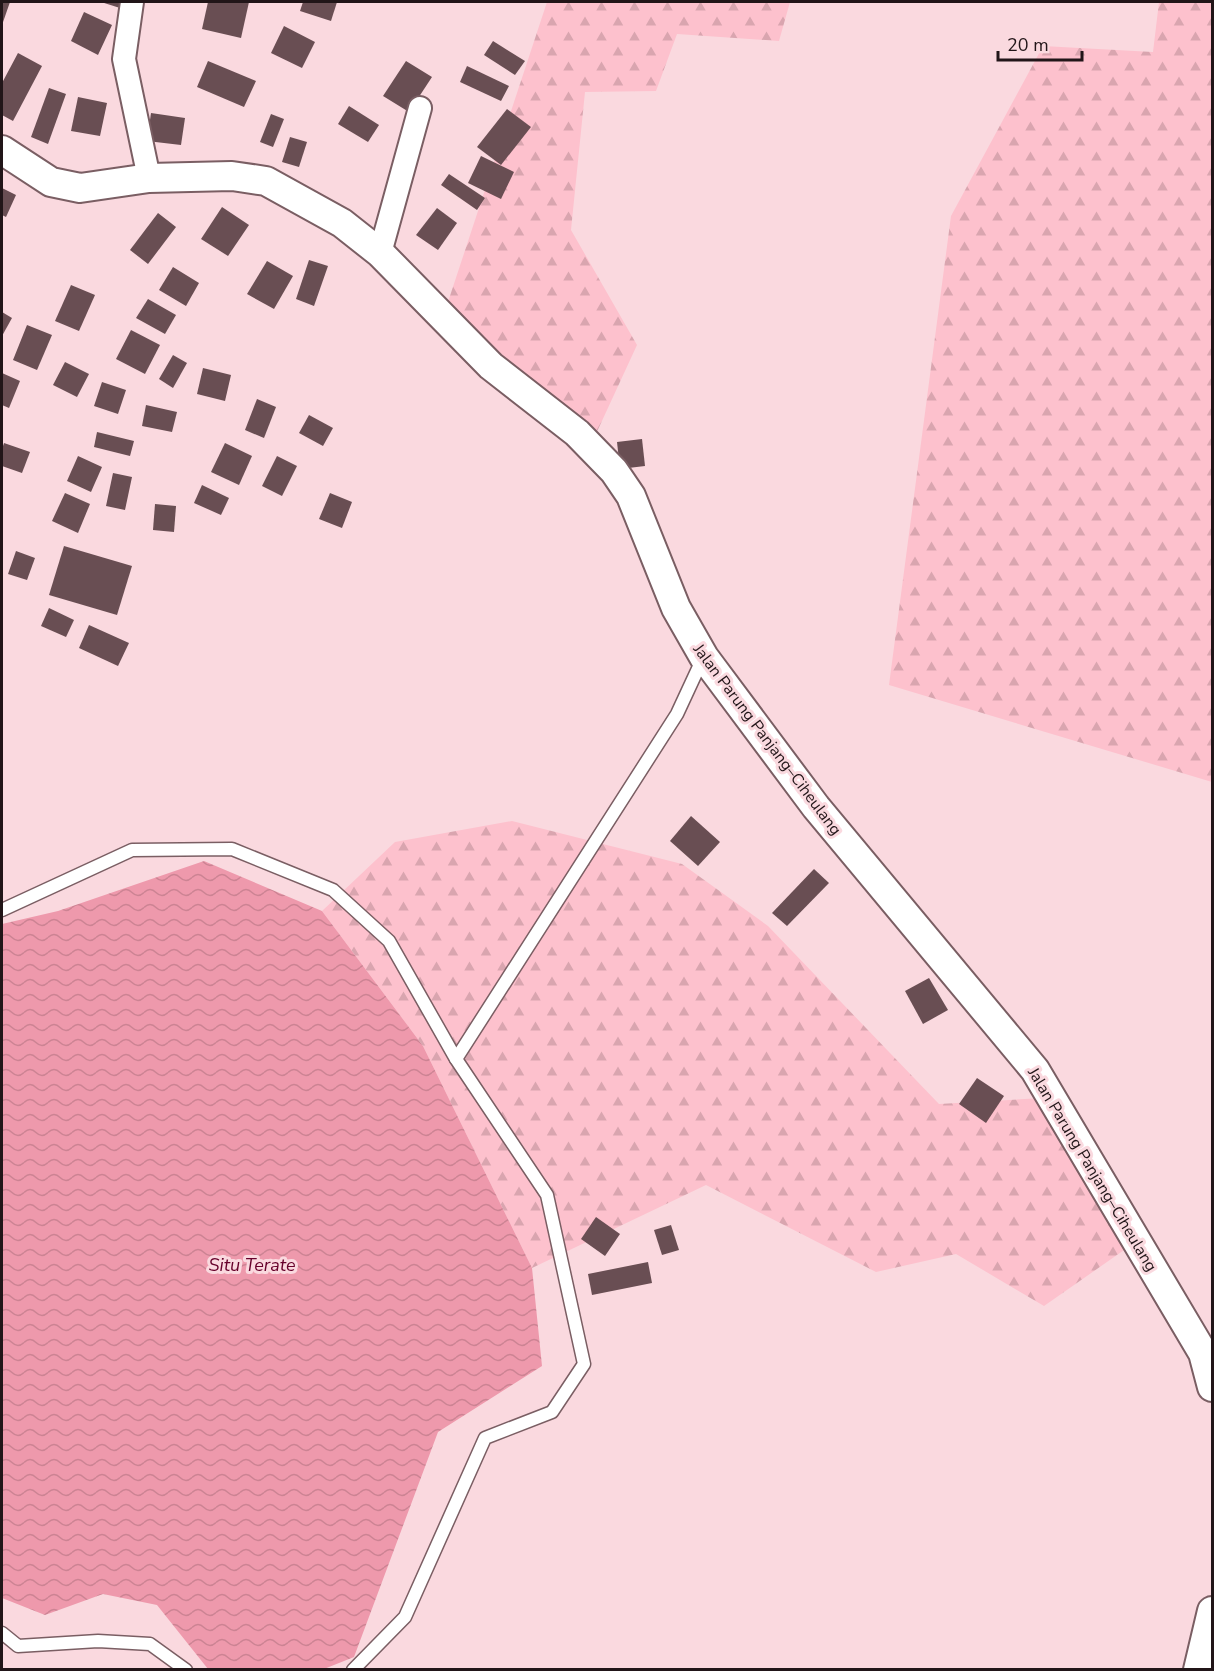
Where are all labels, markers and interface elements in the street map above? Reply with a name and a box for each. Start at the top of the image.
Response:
scale bar [998,24,1082,62]
text: 20 m [1007,33,1049,57]
street label: Jalan Parung Panjang–Ciheulang [687,639,847,840]
street label: Jalan Parung Panjang–Ciheulang [1022,1063,1162,1276]
water label: Situ Terate [209,1253,296,1277]

